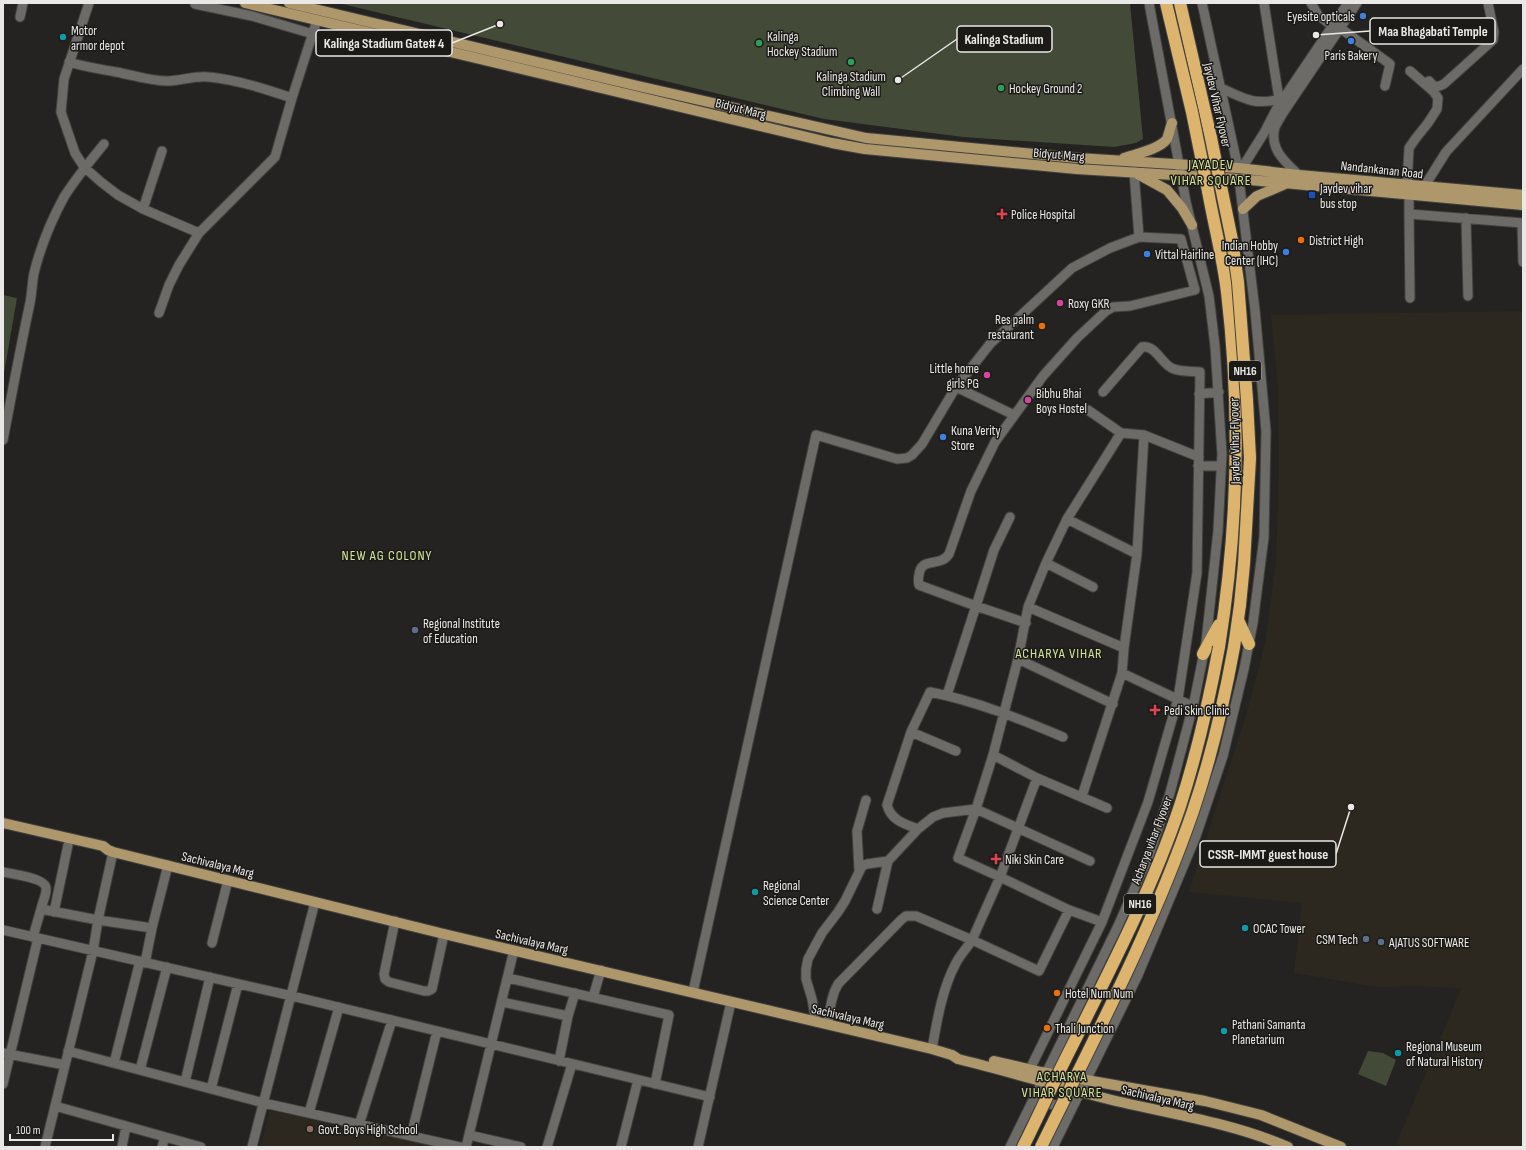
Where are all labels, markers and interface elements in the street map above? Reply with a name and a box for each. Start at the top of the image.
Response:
place label: Eyesite opticals [1287,9,1355,25]
marker: Eyesite opticals [1358,11,1368,21]
callout: Maa Bhagabati Temple [1370,18,1495,44]
place label: Motor armor depot [71,23,125,54]
text: Maa Bhagabati Temple [1378,23,1488,40]
callout: Kalinga Stadium [957,26,1052,52]
place label: Kalinga Hockey Stadium [767,29,837,60]
callout: Kalinga Stadium Gate# 4 [316,30,452,56]
text: Kalinga Stadium [964,31,1044,48]
marker: Motor armor depot [58,32,68,42]
text: Kalinga Stadium Gate# 4 [324,35,445,52]
marker: Paris Bakery [1346,36,1356,46]
marker: Kalinga Hockey Stadium [754,38,764,48]
place label: Paris Bakery [1325,48,1377,64]
marker: Kalinga Stadium Climbing Wall [846,57,856,67]
street label: Jaydev Vihar Flyover [1199,60,1235,149]
place label: Kalinga Stadium Climbing Wall [816,69,886,100]
place label: Hockey Ground 2 [1009,81,1082,97]
marker: Hockey Ground 2 [996,83,1006,93]
street label: Bidyut Marg [714,95,768,123]
street label: Bidyut Marg [1033,145,1085,165]
district label: JAYADEV VIHAR SQUARE [1171,156,1251,189]
street label: Nandankanan Road [1340,158,1424,182]
place label: Jaydev vihar bus stop [1319,181,1372,212]
marker: Jaydev vihar bus stop [1307,190,1317,200]
place label: Police Hospital [1011,207,1075,223]
marker: Police Hospital [996,208,1008,220]
place label: District High [1309,233,1364,249]
marker: District High [1296,235,1306,245]
place label: Indian Hobby Center (IHC) [1222,238,1278,269]
place label: Vittal Hairline [1155,247,1214,263]
marker: Indian Hobby Center (IHC) [1281,247,1291,257]
marker: Vittal Hairline [1142,249,1152,259]
place label: Roxy GKR [1068,296,1110,312]
marker: Roxy GKR [1055,298,1065,308]
place label: Res palm restaurant [988,312,1034,343]
marker: Res palm restaurant [1037,321,1047,331]
place label: Little home girls PG [930,361,979,392]
road number: NH16 [1229,361,1261,381]
marker: Little home girls PG [982,370,992,380]
place label: Bibhu Bhai Boys Hostel [1036,386,1087,417]
marker: Bibhu Bhai Boys Hostel [1023,395,1033,405]
street label: Jaydev Vihar Flyover [1226,397,1244,485]
place label: Kuna Verity Store [951,423,1001,454]
marker: Kuna Verity Store [938,432,948,442]
district label: NEW AG COLONY [342,547,432,564]
place label: Regional Institute of Education [423,616,500,647]
marker: Regional Institute of Education [410,625,420,635]
district label: ACHARYA VIHAR [1014,645,1103,662]
place label: Pedi Skin Clinic [1164,703,1230,719]
marker: Pedi Skin Clinic [1149,704,1161,716]
street label: Acharya vihar Flyover [1128,794,1176,887]
callout: CSSR-IMMT guest house [1200,841,1336,867]
text: CSSR-IMMT guest house [1208,846,1328,863]
street label: Sachivalaya Marg [180,848,256,882]
place label: Niki Skin Care [1005,852,1064,868]
marker: Niki Skin Care [990,853,1002,865]
place label: Regional Science Center [763,878,830,909]
marker: Regional Science Center [750,887,760,897]
road number: NH16 [1124,894,1156,914]
place label: OCAC Tower [1253,921,1306,937]
marker: OCAC Tower [1240,923,1250,933]
street label: Sachivalaya Marg [494,926,570,958]
place label: CSM Tech [1316,932,1358,948]
marker: CSM Tech [1361,934,1371,944]
place label: AJATUS SOFTWARE [1388,935,1469,951]
marker: AJATUS SOFTWARE [1376,937,1386,947]
place label: Hotel Num Num [1065,986,1133,1002]
marker: Hotel Num Num [1052,988,1062,998]
street label: Sachivalaya Marg [810,1001,886,1033]
place label: Pathani Samanta Planetarium [1232,1017,1305,1048]
place label: Thali Junction [1055,1021,1114,1037]
marker: Thali Junction [1042,1023,1052,1033]
marker: Pathani Samanta Planetarium [1219,1026,1229,1036]
place label: Regional Museum of Natural History [1406,1039,1483,1070]
marker: Regional Museum of Natural History [1393,1048,1403,1058]
district label: ACHARYA VIHAR SQUARE [1022,1068,1102,1101]
street label: Sachivalaya Marg [1120,1082,1196,1114]
scale bar [10,1116,113,1142]
place label: Govt. Boys High School [318,1122,418,1138]
text: 100 m [16,1123,41,1138]
marker: Govt. Boys High School [305,1124,315,1134]

